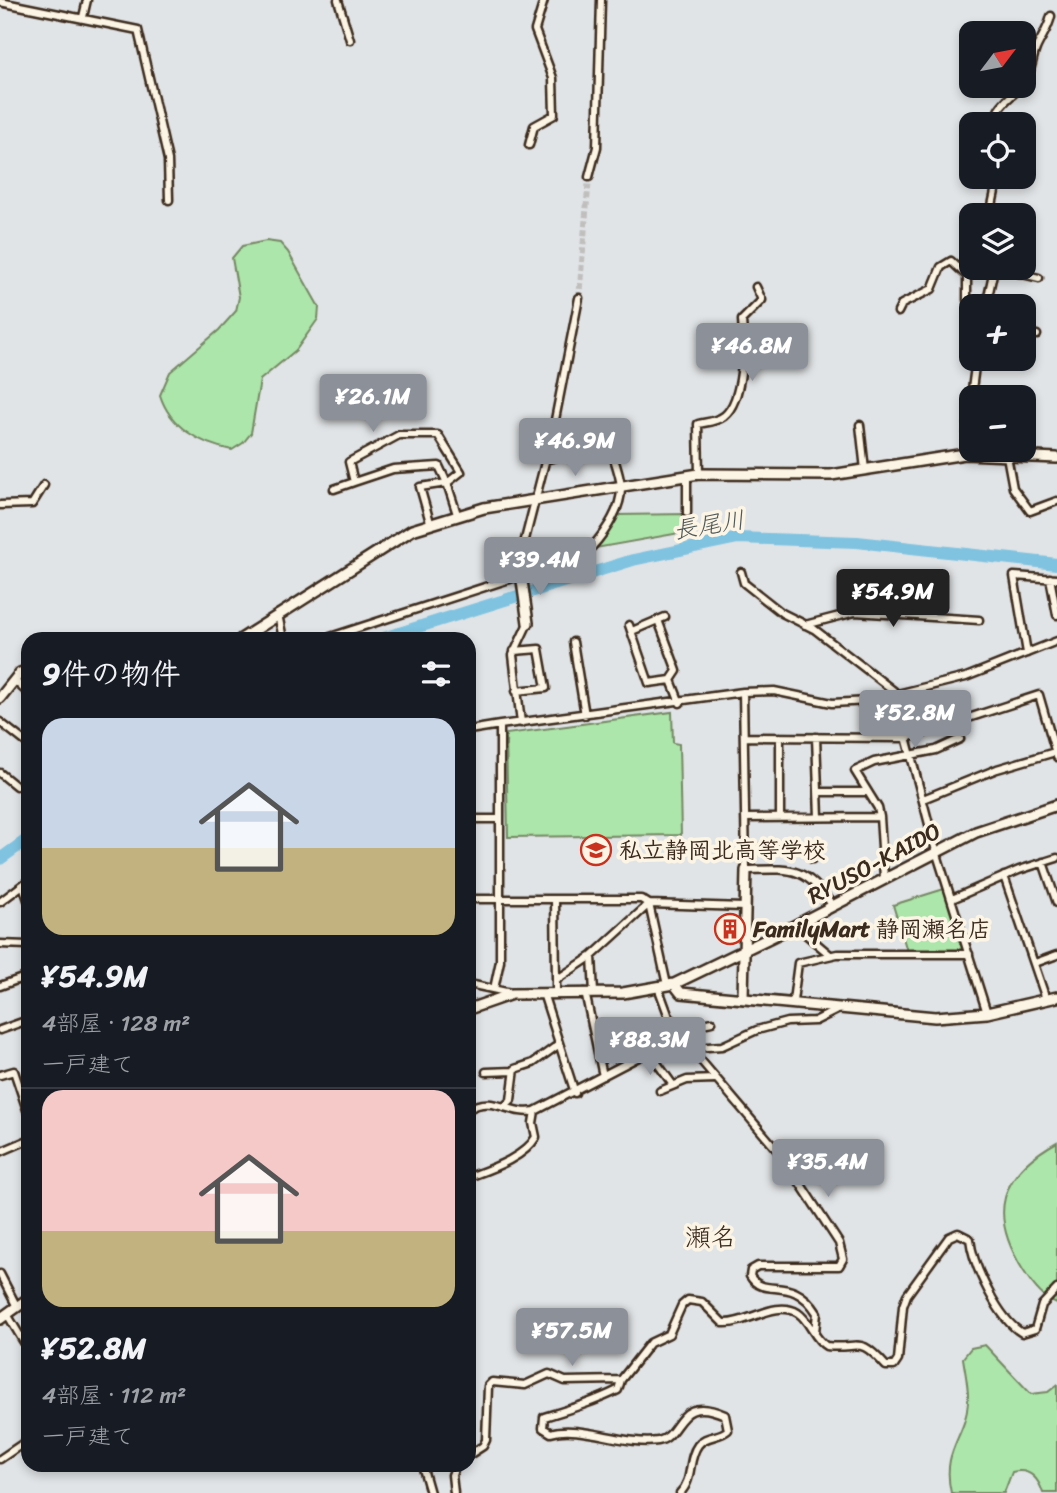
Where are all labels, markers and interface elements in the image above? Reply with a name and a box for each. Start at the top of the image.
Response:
north arrow [959,21,1036,98]
map controls [959,21,1036,462]
button: locate [959,112,1036,189]
button: layers [959,203,1036,280]
button: + [959,294,1036,371]
pin: ¥46.8M [695,324,809,383]
text: ¥46.8M [712,325,792,366]
pin: ¥26.1M [316,374,430,434]
text: ¥26.1M [336,376,410,417]
button: − [959,385,1036,462]
pin: ¥46.9M [518,419,632,478]
text: ¥46.9M [535,420,615,461]
water label: 長尾川 [670,499,748,551]
pin: ¥39.4M [483,538,597,597]
text: ¥39.4M [500,539,580,580]
pin: ¥54.9M [836,570,950,629]
text: ¥54.9M [852,571,934,612]
text: 9件の物件 [42,647,180,701]
icon: filters [417,655,455,693]
pin: ¥52.8M [858,690,972,750]
text: ¥52.8M [875,692,955,733]
icon: home [186,764,312,890]
street label: RYUSO-KAIDO [800,811,949,916]
place label: 私立静岡北高等学校 [619,830,826,871]
school or university icon: 私立静岡北高等学校 [579,833,613,867]
place label: FamilyMart 静岡瀬名店 [752,909,991,950]
building icon: FamilyMart 静岡瀬名店 [713,912,747,946]
text: ¥54.9M [42,949,148,1003]
text: 4部屋 · 128 m² [42,1003,190,1044]
pin: ¥88.3M [593,1018,707,1077]
text: ¥88.3M [611,1019,689,1060]
text: 一戸建て [42,1044,134,1085]
icon: home [186,1136,312,1262]
pin: ¥35.4M [771,1140,885,1199]
text: ¥35.4M [788,1141,868,1182]
district label: 瀬名 [685,1214,737,1260]
pin: ¥57.5M [515,1308,629,1368]
text: ¥57.5M [532,1310,612,1351]
text: ¥52.8M [42,1321,146,1375]
text: 4部屋 · 112 m² [42,1375,186,1416]
text: 一戸建て [42,1416,134,1457]

